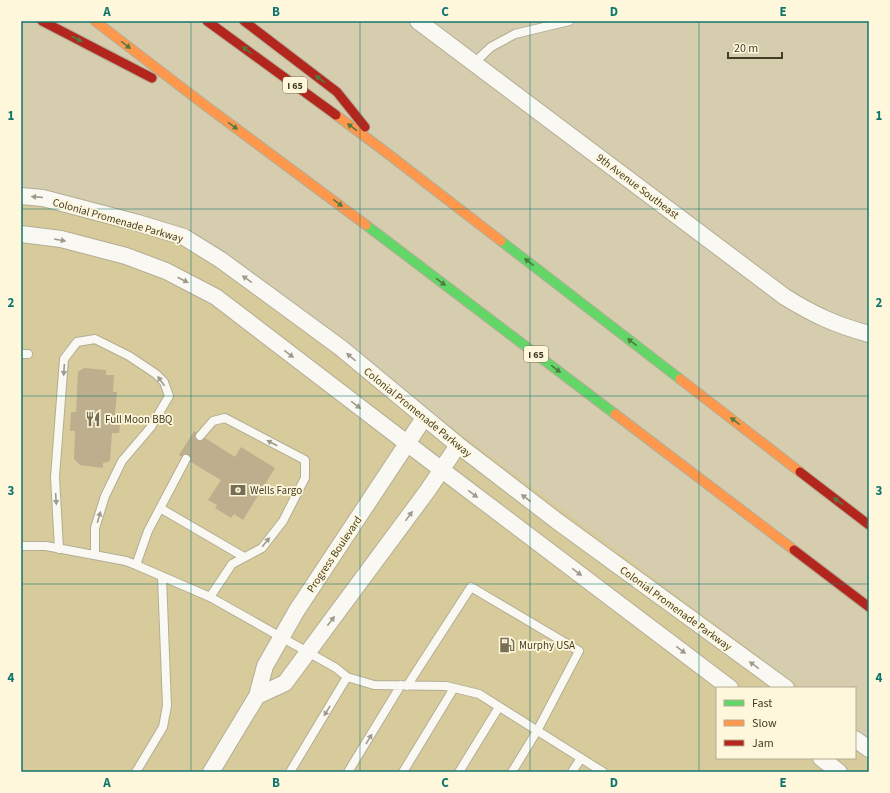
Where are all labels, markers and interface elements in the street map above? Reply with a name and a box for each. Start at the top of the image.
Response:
text: A [102,3,111,21]
text: B [272,3,280,21]
text: C [441,3,449,21]
text: D [610,3,618,21]
text: E [779,3,787,21]
scale bar [728,34,782,60]
one-way arrow [71,36,82,42]
one-way arrow [120,40,131,49]
text: 20 m [734,40,758,57]
one-way arrow [241,46,252,54]
one-way arrow [315,75,326,83]
road number: I 65 [283,77,307,93]
text: 1 [8,107,15,125]
text: 1 [876,107,883,125]
one-way arrow [228,122,238,130]
one-way arrow [346,123,357,131]
street label: 9th Avenue Southeast [593,150,682,223]
one-way arrow [31,194,43,201]
street label: Colonial Promenade Parkway [51,195,185,246]
one-way arrow [332,199,343,207]
one-way arrow [54,237,66,243]
one-way arrow [524,258,535,267]
one-way arrow [242,275,252,283]
one-way arrow [177,277,188,283]
one-way arrow [436,277,447,286]
text: 2 [8,294,15,312]
text: 2 [876,294,883,312]
one-way arrow [627,338,638,346]
road number: I 65 [524,346,548,362]
one-way arrow [284,349,295,358]
one-way arrow [346,352,356,361]
one-way arrow [60,364,67,376]
street label: Colonial Promenade Parkway [360,364,475,461]
one-way arrow [550,365,561,373]
one-way arrow [158,376,165,387]
one-way arrow [351,400,362,409]
restaurant icon: Full Moon BBQ [84,410,102,428]
place label: Full Moon BBQ [105,412,172,427]
one-way arrow [730,417,741,426]
one-way arrow [266,440,278,446]
bank icon: Wells Fargo [229,481,247,499]
text: 3 [8,482,15,500]
text: 3 [876,482,883,500]
place label: Wells Fargo [250,483,302,498]
one-way arrow [468,489,479,498]
one-way arrow [53,493,60,505]
one-way arrow [521,493,532,502]
one-way arrow [833,496,844,505]
one-way arrow [96,511,102,523]
one-way arrow [404,511,413,522]
street label: Progress Boulevard [303,513,366,595]
one-way arrow [262,537,270,548]
street label: Colonial Promenade Parkway [617,563,735,654]
one-way arrow [572,568,582,576]
one-way arrow [327,615,335,626]
fuel station icon: Murphy USA [498,636,516,654]
place label: Murphy USA [519,638,575,653]
one-way arrow [675,646,686,654]
one-way arrow [749,661,759,669]
text: 4 [8,669,15,687]
text: 4 [876,669,883,687]
legend [716,687,856,759]
text: Fast [752,695,772,712]
one-way arrow [323,706,331,716]
text: Slow [752,715,777,732]
one-way arrow [365,733,372,745]
text: Jam [752,735,774,752]
text: A [102,774,111,792]
text: B [272,774,280,792]
text: C [441,774,449,792]
text: D [610,774,618,792]
text: E [779,774,787,792]

